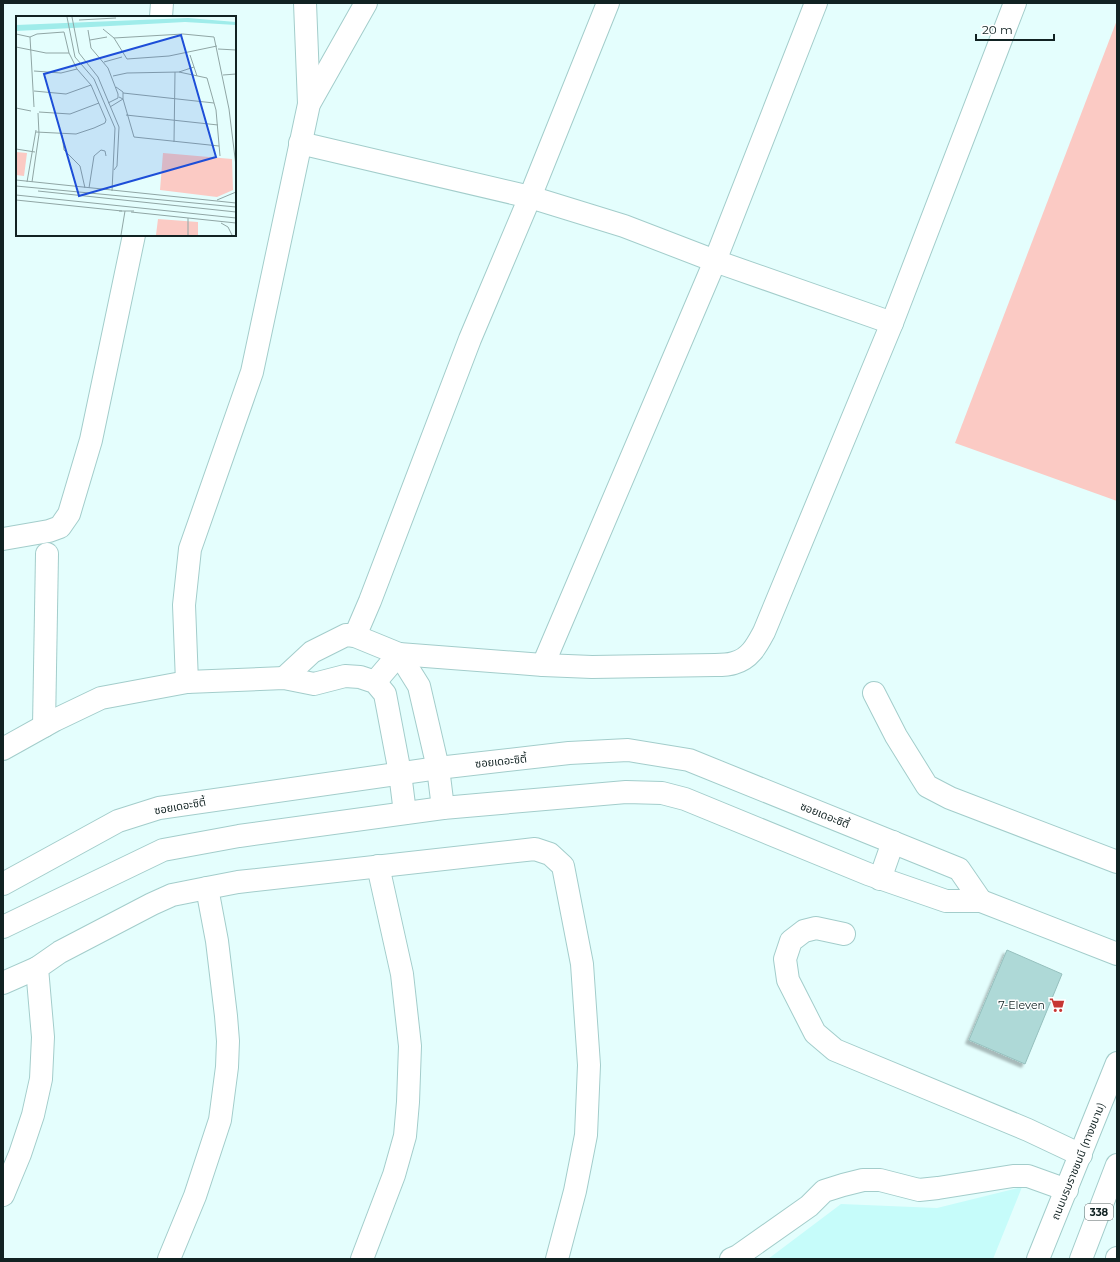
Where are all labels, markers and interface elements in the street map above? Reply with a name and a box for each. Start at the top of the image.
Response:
inset map [16,16,236,236]
scale bar [976,16,1054,42]
text: 20 m [982,22,1013,37]
street label: ซอยเดอะซิตี้ [474,750,528,771]
street label: ซอยเดอะซิตี้ [153,794,207,817]
street label: ซอยเดอะซิตี้ [798,798,852,831]
supermarket icon: 7-Eleven [1048,996,1066,1014]
place label: 7-Eleven [998,998,1045,1012]
street label: ถนนบรมราชชนนี (ทางขนาน) [1048,1100,1108,1222]
road number: 338 [1085,1204,1113,1220]

